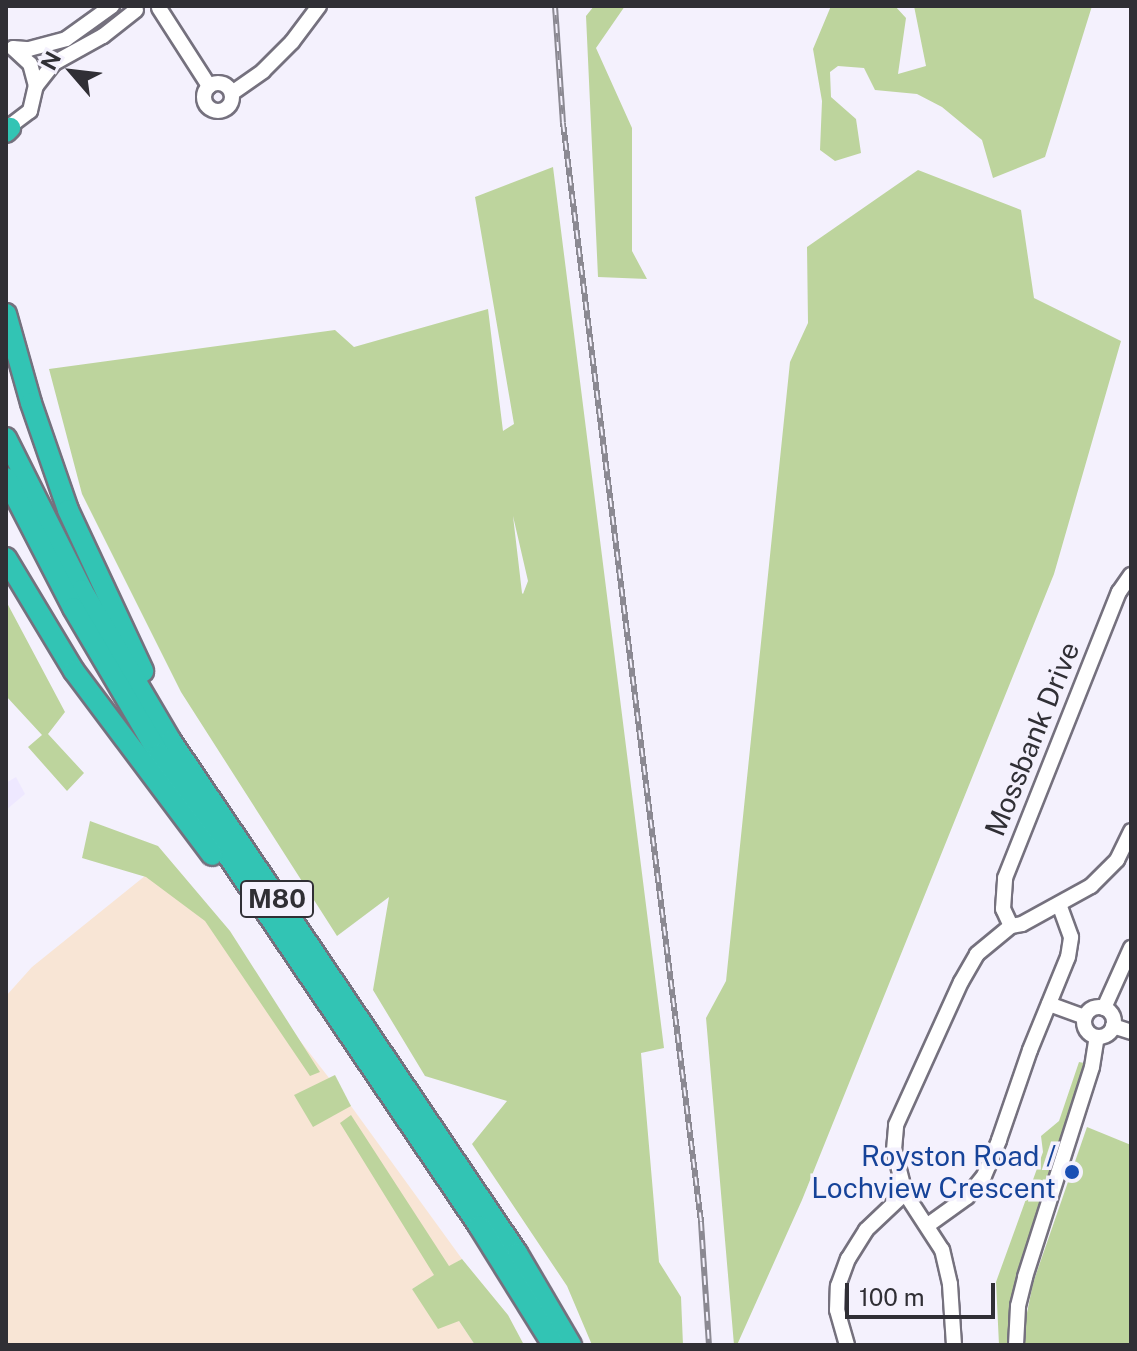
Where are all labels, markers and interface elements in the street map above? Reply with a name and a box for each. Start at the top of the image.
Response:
north arrow [32,32,112,112]
text: N [35,47,66,74]
street label: Mossbank Drive [978,637,1086,841]
road number: M80 [239,877,315,921]
place label: Royston Road / Lochview Crescent [811,1139,1056,1205]
marker: Royston Road / Lochview Crescent [1063,1163,1081,1181]
scale bar [849,1267,999,1317]
text: 100 m [859,1283,925,1311]

